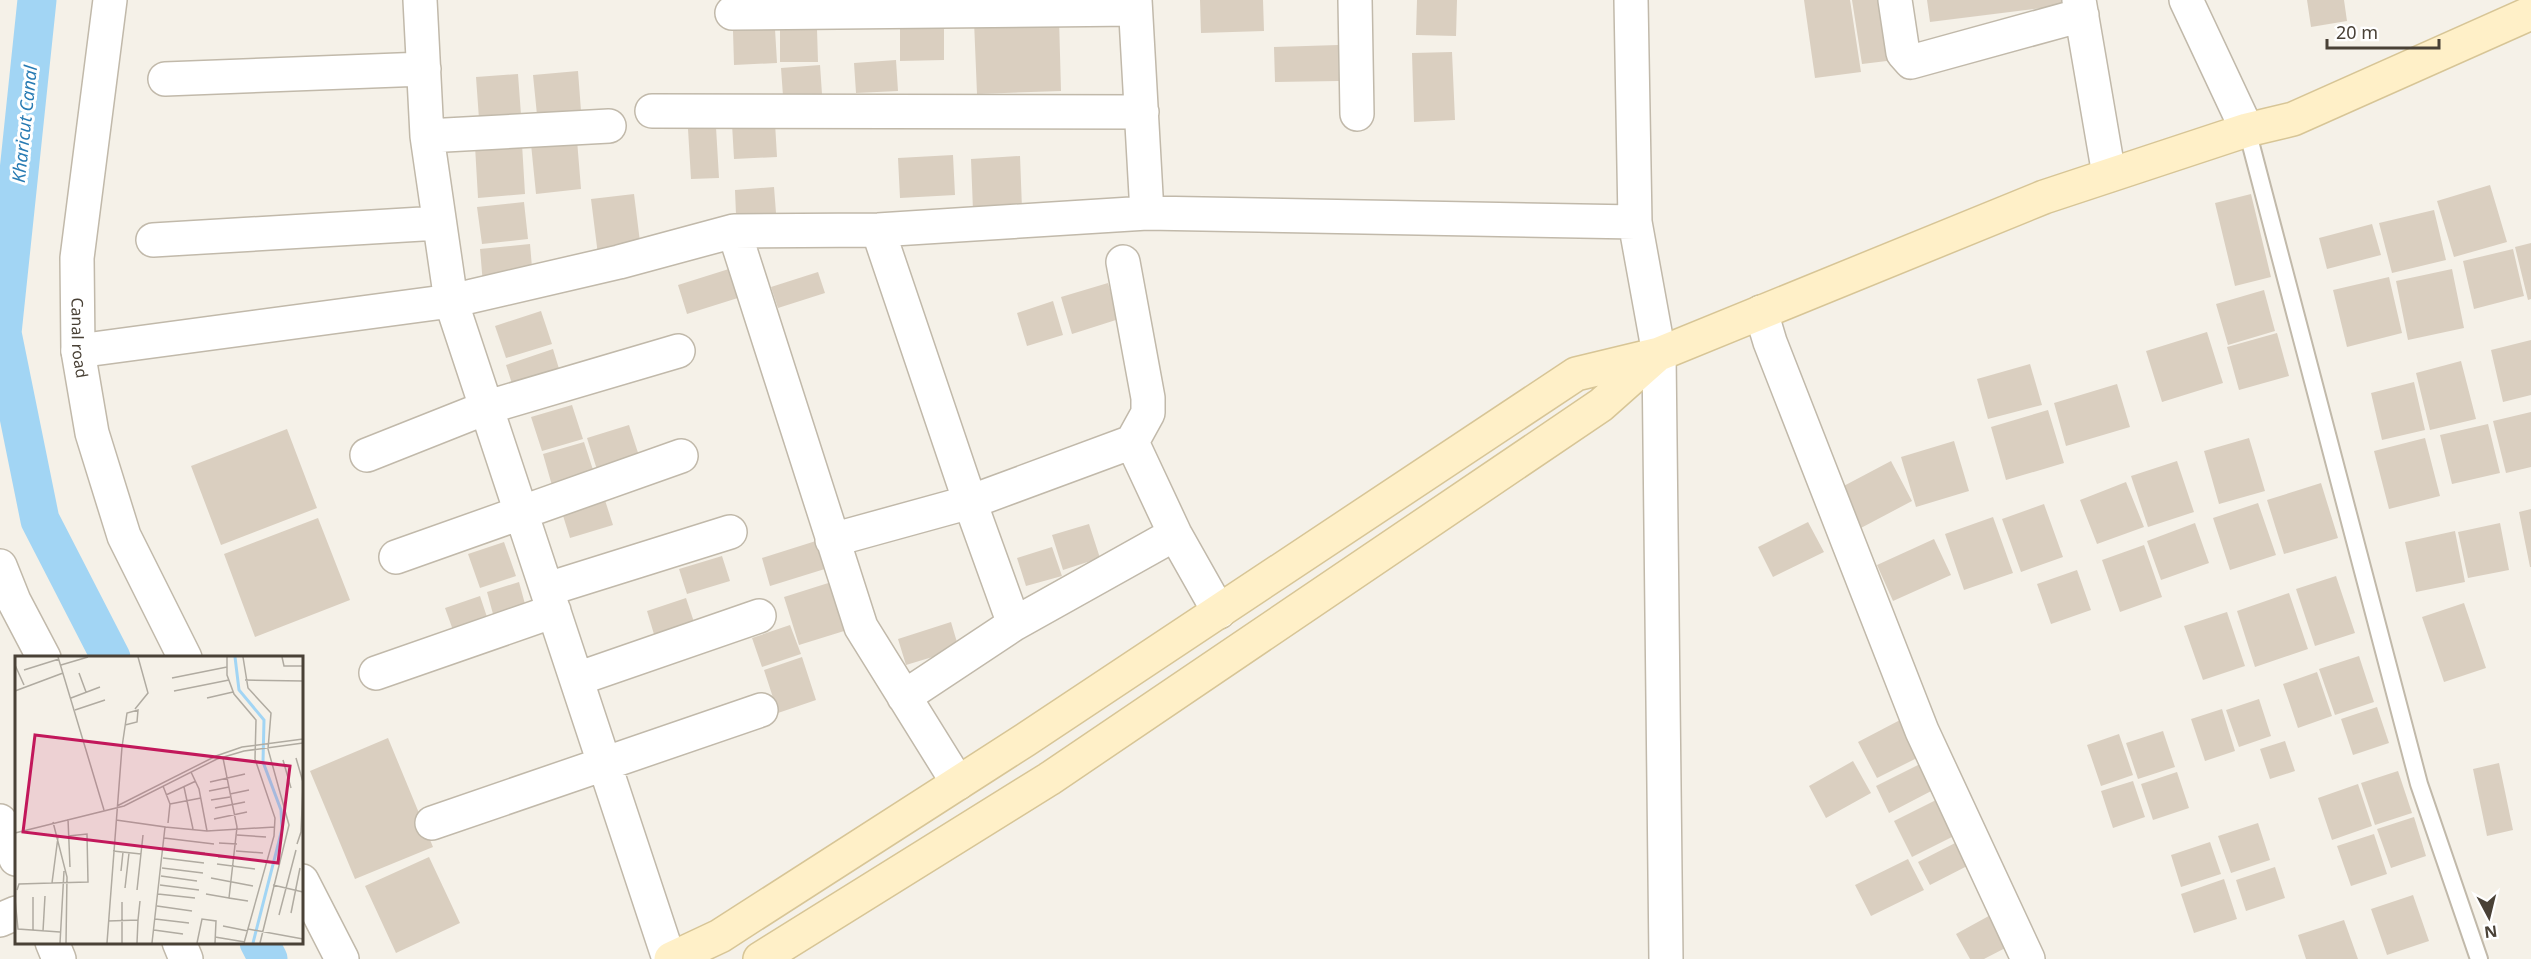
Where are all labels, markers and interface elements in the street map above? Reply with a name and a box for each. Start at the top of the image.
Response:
scale bar [2327,12,2440,50]
text: 20 m [2336,20,2378,44]
water label: Kharicut Canal [6,64,42,184]
street label: Canal road [66,297,93,380]
inset map [15,656,303,944]
north arrow [2459,887,2519,947]
text: N [2483,920,2499,944]

